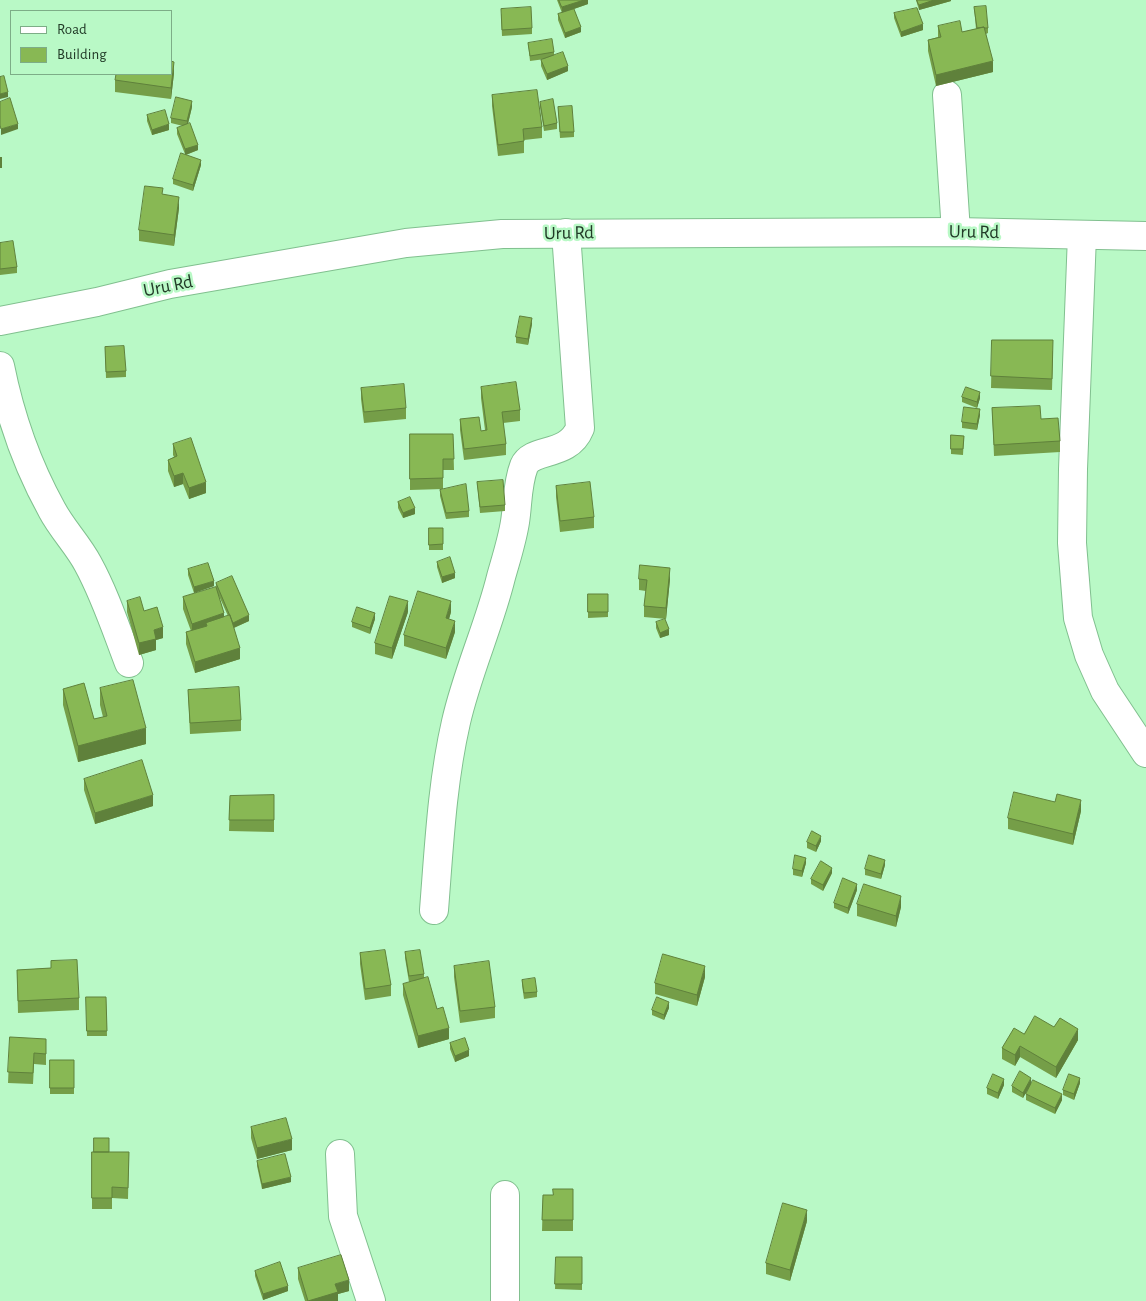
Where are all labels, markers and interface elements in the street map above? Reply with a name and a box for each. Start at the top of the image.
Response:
legend [10,10,172,75]
text: Road [57,22,87,37]
text: Building [57,47,107,62]
street label: Uru Rd [949,220,999,244]
street label: Uru Rd [544,221,594,245]
street label: Uru Rd [141,270,195,302]

